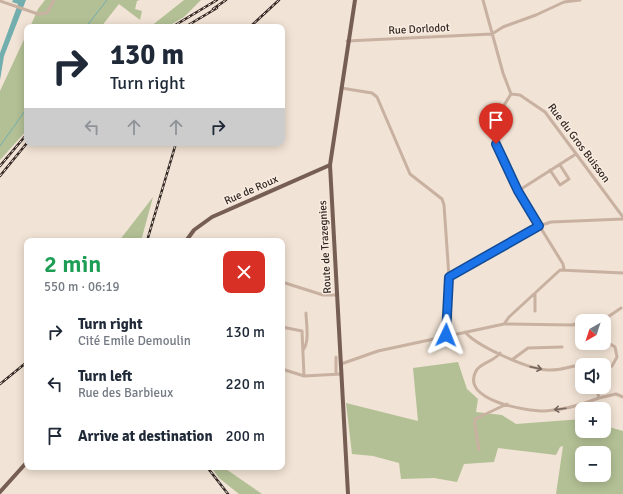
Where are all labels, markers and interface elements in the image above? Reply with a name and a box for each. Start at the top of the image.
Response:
street label: Rue Dorlodot [388,21,450,37]
text: 130 m [110,38,184,72]
icon: right [44,40,96,92]
text: Turn right [110,72,185,94]
street label: Rue du Gros Buisson [545,101,613,185]
pin [479,103,513,144]
icon: arrive [485,109,507,131]
icon: left [81,116,103,138]
icon: ahead [123,116,145,138]
icon: ahead [165,116,187,138]
icon: right [207,116,229,138]
street label: Rue de Roux [222,172,280,208]
street label: Route de Trazegnies [316,200,334,294]
text: 2 min [44,249,101,279]
button: close [223,251,265,293]
text: 550 m · 06:19 [44,279,120,295]
position arrow [425,314,467,356]
north arrow [575,314,611,350]
map controls [575,314,611,482]
text: Turn right [78,315,143,333]
icon: right [44,321,66,343]
text: 130 m [225,323,265,341]
text: Cité Emile Demoulin [78,333,191,349]
button: sound [575,358,611,394]
one-way arrow [530,364,543,372]
text: Turn left [78,367,132,385]
icon: left [44,373,66,395]
text: 220 m [225,375,265,393]
text: Rue des Barbieux [78,385,173,401]
button: + [575,402,611,438]
one-way arrow [553,406,566,413]
icon: arrive [44,425,66,447]
text: Arrive at destination [78,427,213,445]
text: 200 m [225,427,265,445]
button: − [575,446,611,482]

